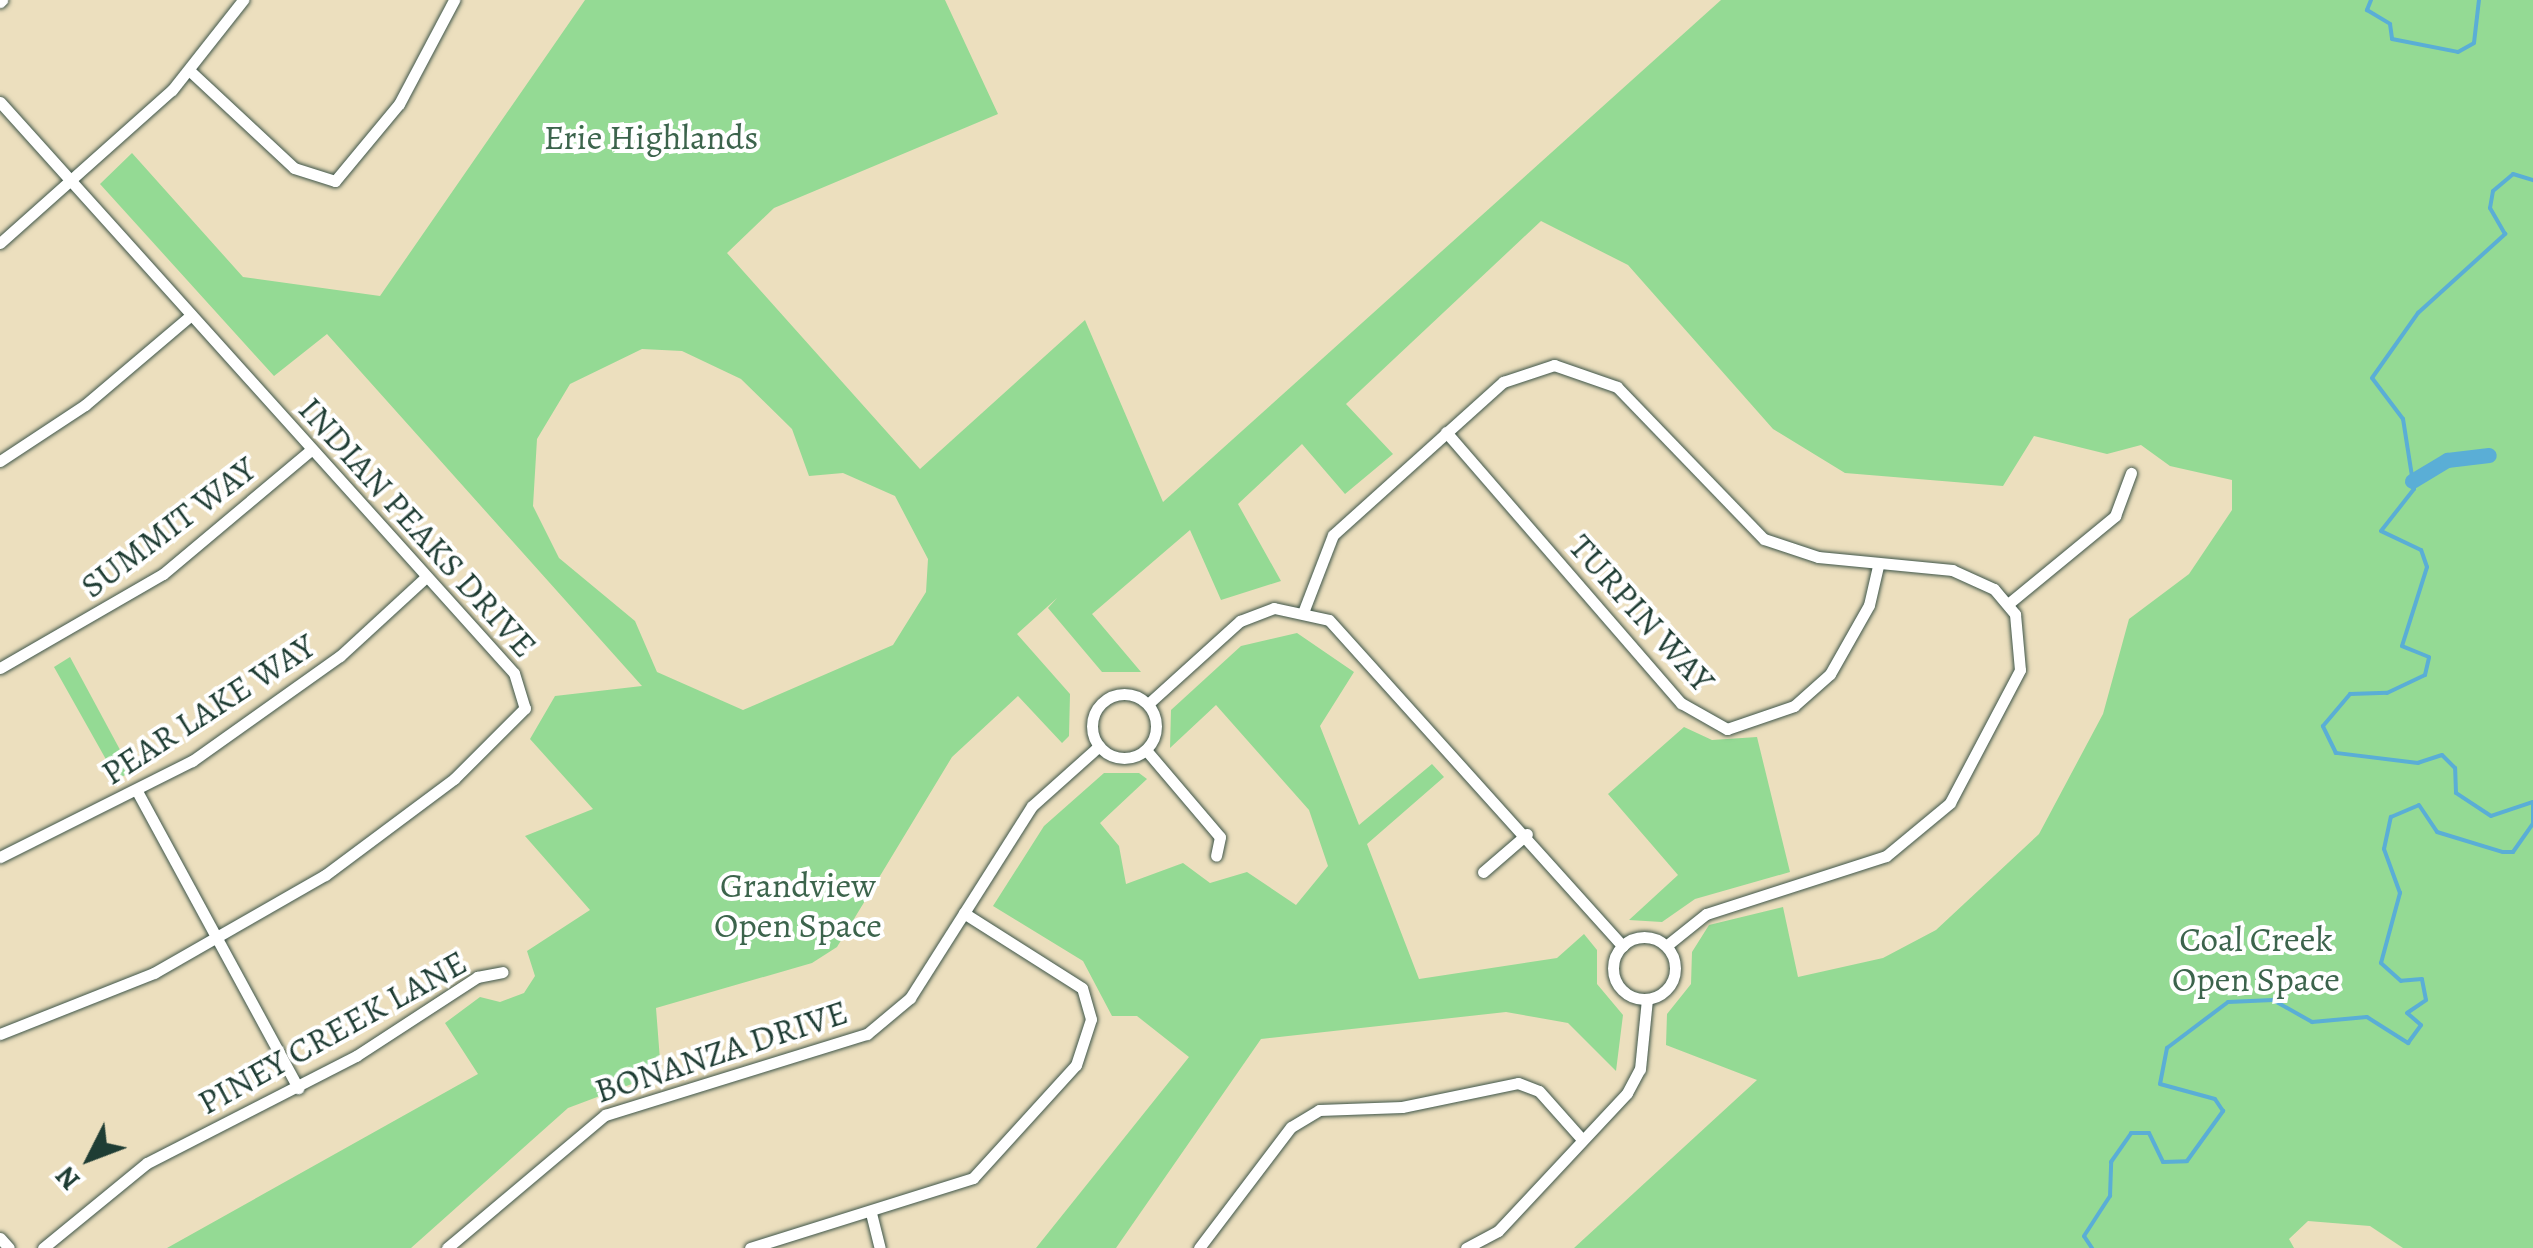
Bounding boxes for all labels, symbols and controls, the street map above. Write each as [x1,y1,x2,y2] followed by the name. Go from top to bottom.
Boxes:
[544,116,758,158] park label: Erie Highlands
[290,388,546,666] street label: INDIAN PEAKS DRIVE
[72,447,264,607] street label: SUMMIT WAY
[1560,526,1724,700] street label: TURPIN WAY
[93,624,323,794] street label: PEAR LAKE WAY
[714,864,882,946] park label: Grandview Open Space
[2172,918,2340,1000] park label: Coal Creek Open Space
[190,941,474,1123] street label: PINEY CREEK LANE
[589,990,853,1112] street label: BONANZA DRIVE
[40,1108,140,1208] north arrow
[47,1158,89,1198] text: N

